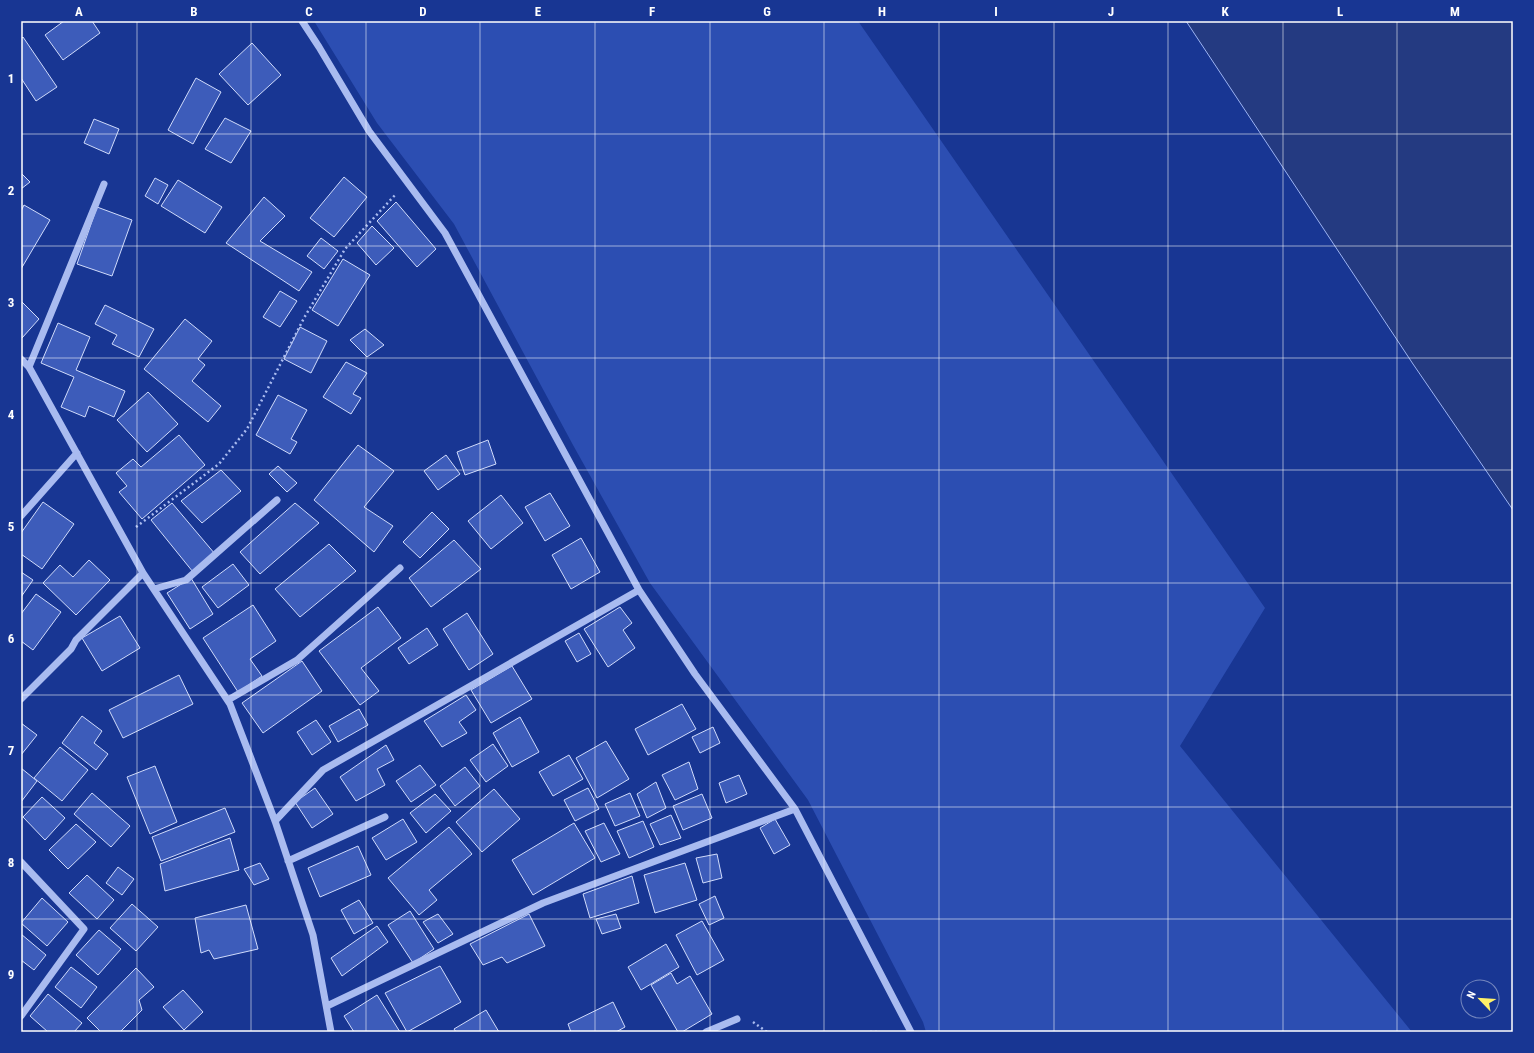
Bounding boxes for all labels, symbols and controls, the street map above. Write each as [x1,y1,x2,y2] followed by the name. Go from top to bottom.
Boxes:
[75,4,83,19] text: A
[190,4,198,19] text: B
[305,4,313,19] text: C
[419,4,427,19] text: D
[535,4,542,19] text: E
[649,4,655,19] text: F
[763,4,771,19] text: G
[878,4,886,19] text: H
[994,4,998,19] text: I
[1108,4,1114,19] text: J
[1221,4,1229,19] text: K
[1337,4,1343,19] text: L
[1450,4,1460,19] text: M
[8,71,14,86] text: 1
[8,183,15,198] text: 2
[8,295,14,310] text: 3
[8,407,15,422] text: 4
[8,519,15,534] text: 5
[8,631,15,646] text: 6
[8,743,15,758] text: 7
[8,855,14,870] text: 8
[8,967,14,982] text: 9
[1460,979,1500,1019] north arrow
[1464,989,1479,1001] text: N

